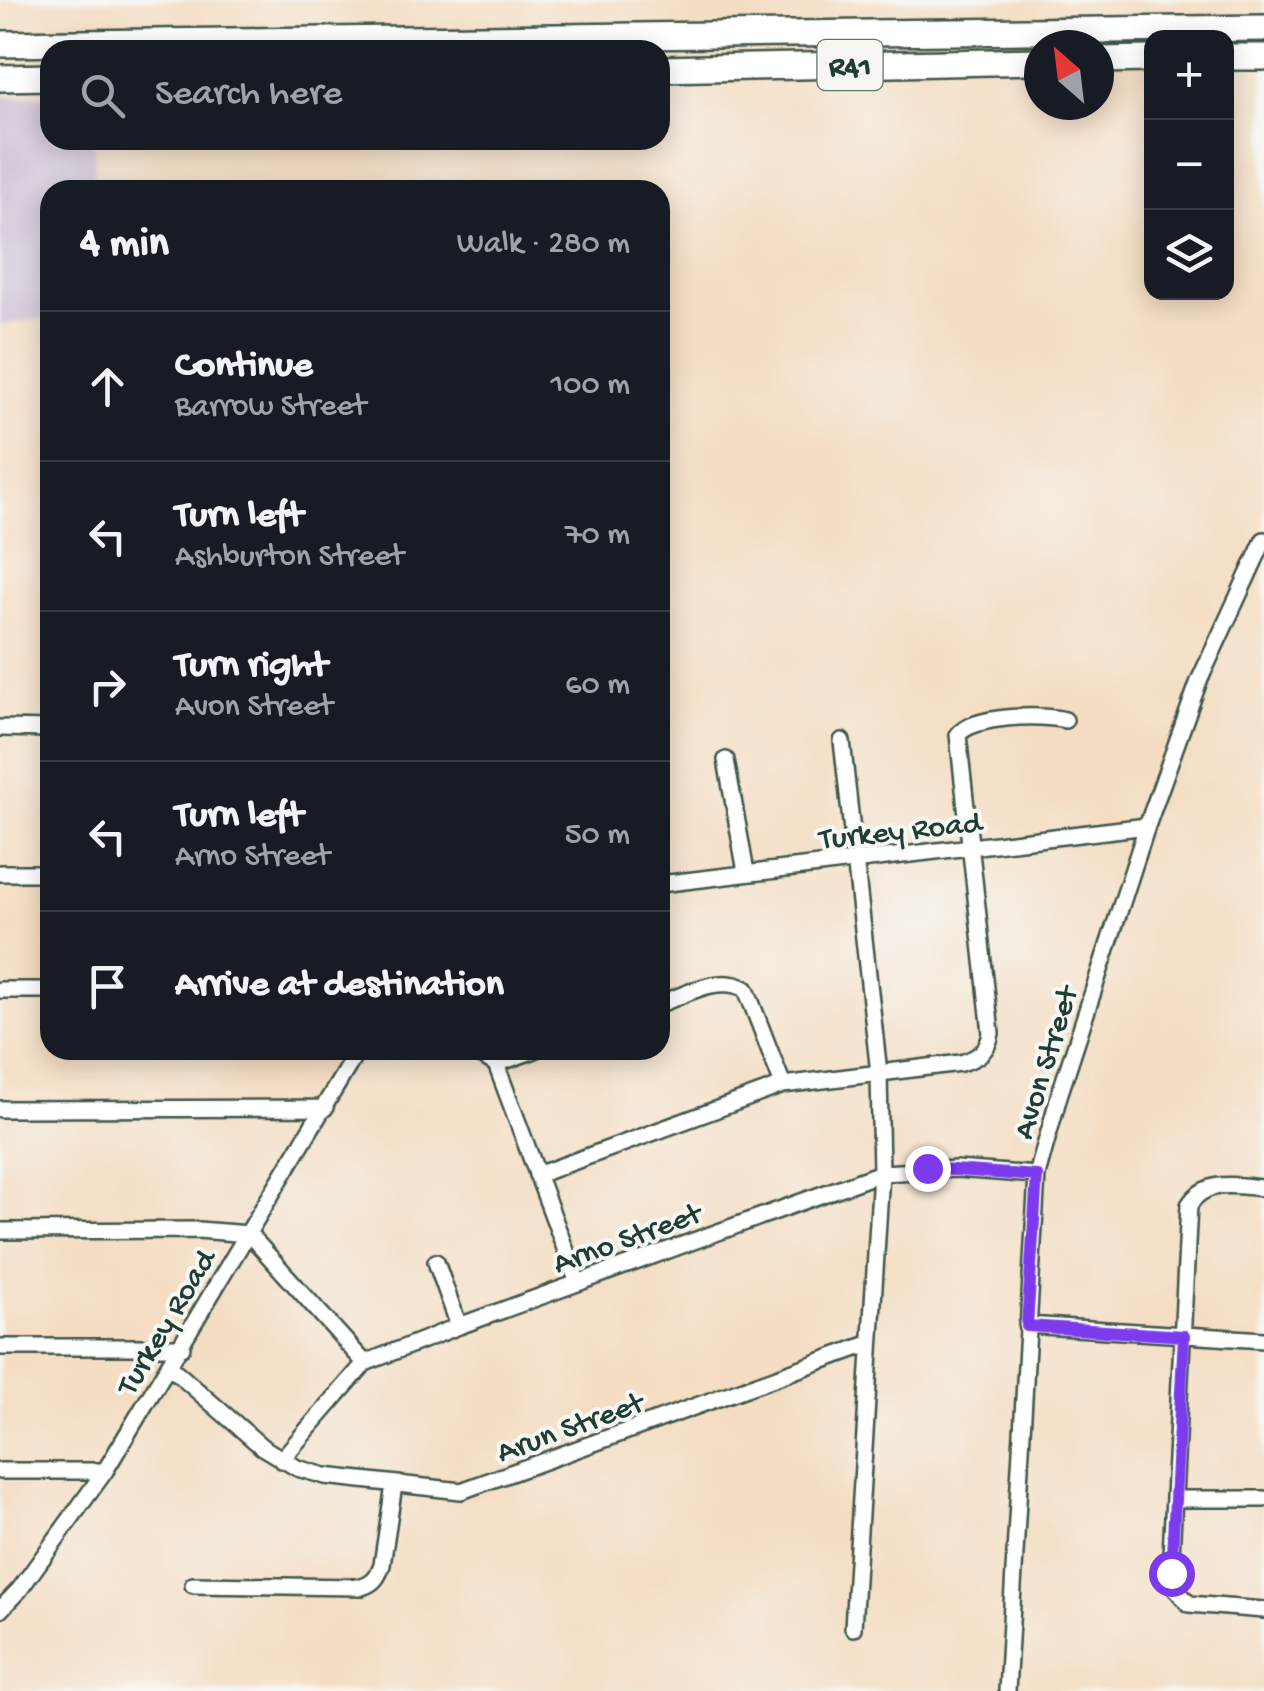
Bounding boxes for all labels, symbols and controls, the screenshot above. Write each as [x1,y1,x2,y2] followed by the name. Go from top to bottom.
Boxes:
[1024,30,1114,120] north arrow
[1144,30,1234,300] map controls
[1144,30,1234,120] button: +
[40,40,670,150] search box
[818,40,882,90] road number: R41
[75,68,130,123] icon: search
[155,73,342,117] text: Search here
[1144,120,1234,210] button: −
[1144,210,1234,300] button: layers
[80,221,169,270] text: 4 min
[457,226,630,264] text: Walk · 280 m
[175,345,313,389] text: Continue
[80,359,135,414] icon: ahead
[550,367,630,405] text: 100 m
[175,389,366,427] text: Barrow Street
[175,495,303,539] text: Turn left
[80,509,135,564] icon: left
[565,517,630,555] text: 70 m
[175,539,404,577] text: Ashburton Street
[175,645,327,689] text: Turn right
[80,659,135,714] icon: right
[565,667,630,705] text: 60 m
[175,689,333,727] text: Avon Street
[175,795,303,839] text: Turn left
[816,805,986,861] street label: Turkey Road
[80,809,135,864] icon: left
[565,817,630,855] text: 50 m
[175,839,330,877] text: Arno Street
[80,959,135,1014] icon: arrive
[175,964,504,1008] text: Arrive at destination
[1007,980,1090,1144] street label: Avon Street
[905,1146,951,1192] route end
[548,1195,710,1285] street label: Arno Street
[109,1242,228,1405] street label: Turkey Road
[492,1385,652,1474] street label: Arun Street
[1149,1551,1195,1597] route start

